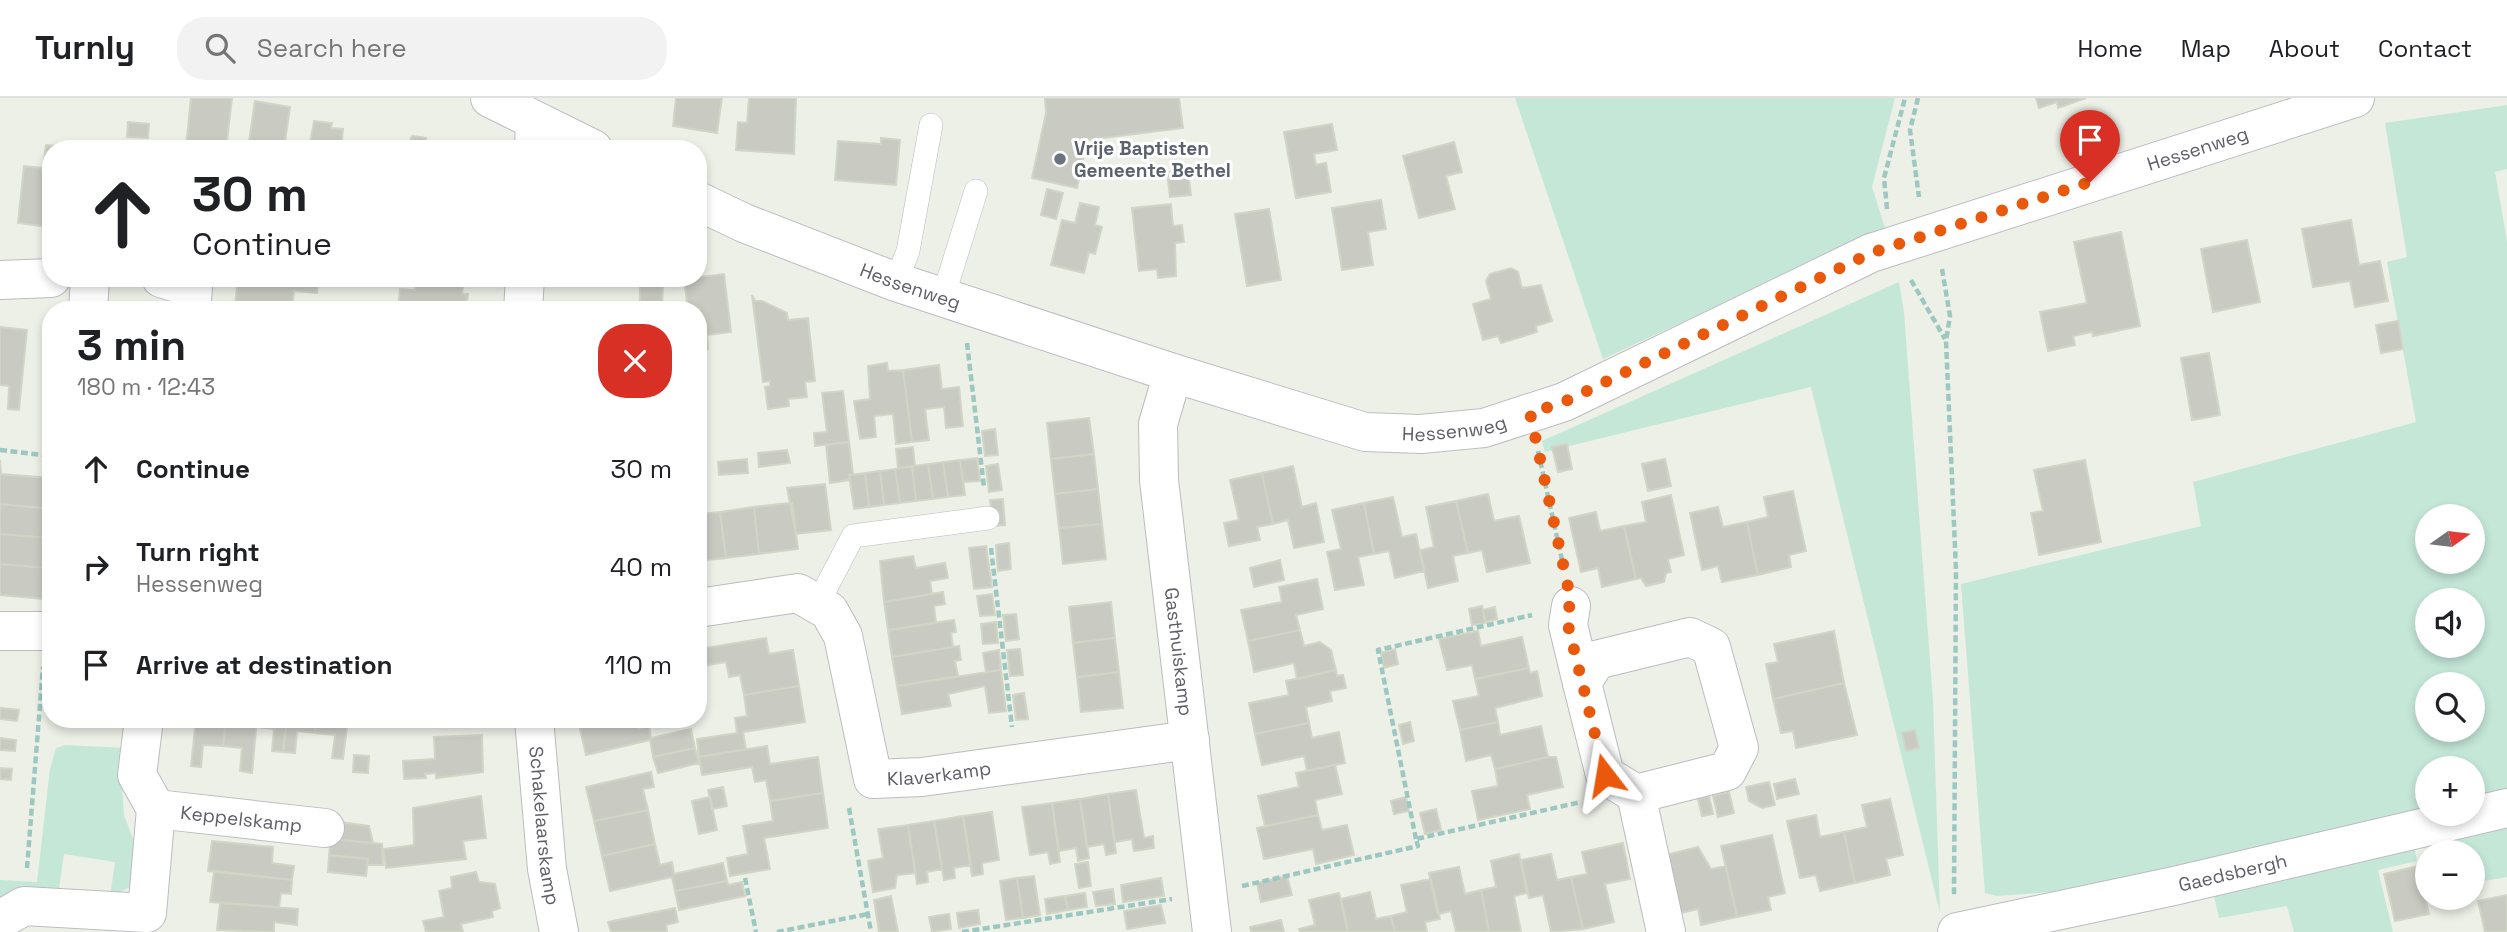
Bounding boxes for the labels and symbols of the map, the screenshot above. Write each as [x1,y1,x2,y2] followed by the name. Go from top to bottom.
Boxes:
[2060,110,2120,182] pin
[2144,121,2252,177] street label: Hessenweg
[1074,136,1231,183] place label: Vrije Baptisten Gemeente Bethel
[1052,151,1068,167] marker: Vrije Baptisten Gemeente Bethel
[856,257,964,315] street label: Hessenweg
[1402,410,1510,447] street label: Hessenweg
[2415,504,2485,574] north arrow
[1159,586,1199,717] street label: Gasthuiskamp
[1568,738,1642,812] position arrow
[523,745,566,907] street label: Schakelaarskamp
[887,756,993,791] street label: Klaverkamp
[179,800,304,838] street label: Keppelskamp
[2176,848,2290,898] street label: Gaedsbergh

